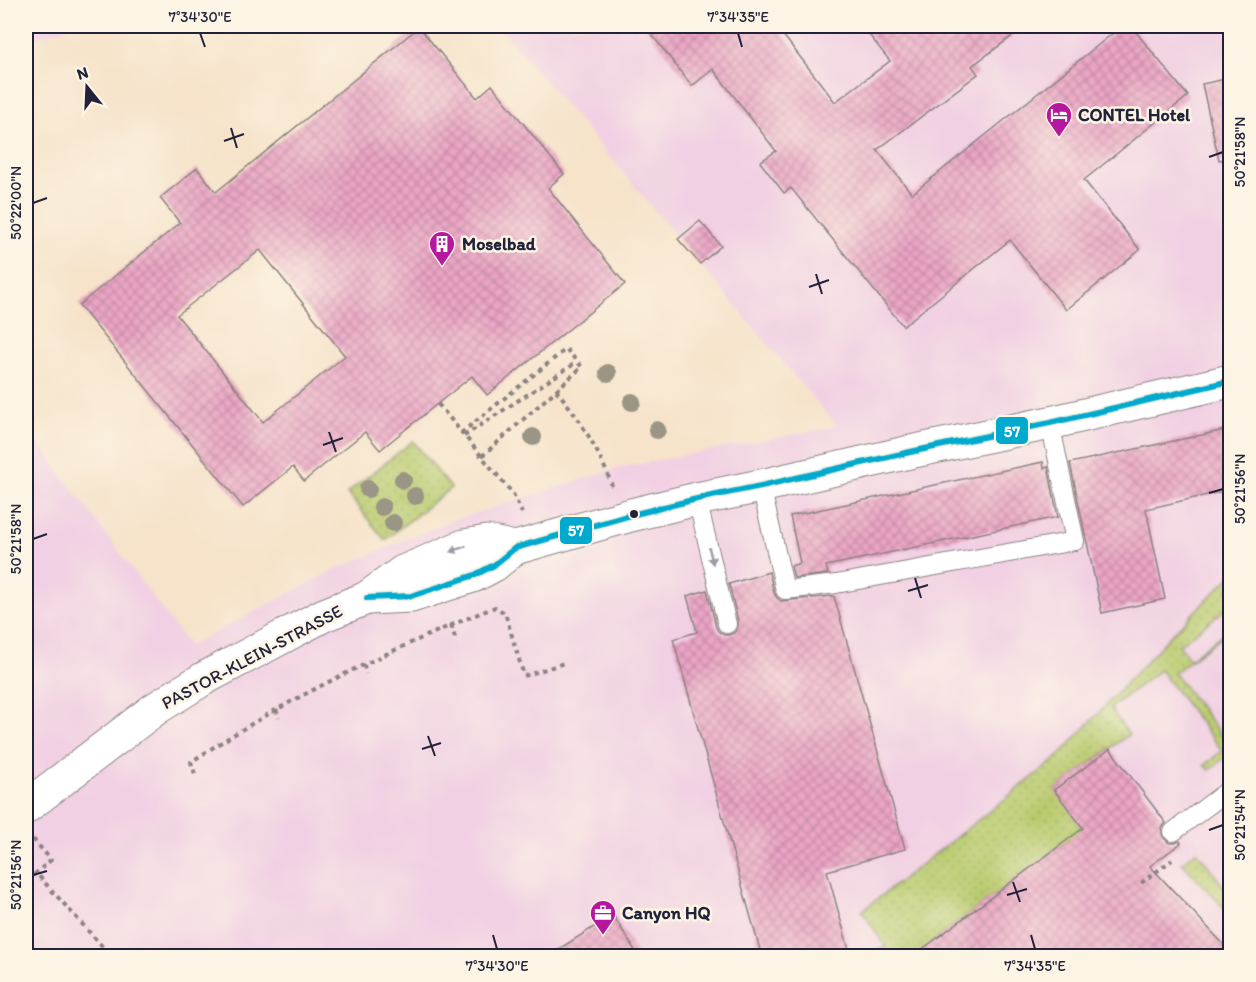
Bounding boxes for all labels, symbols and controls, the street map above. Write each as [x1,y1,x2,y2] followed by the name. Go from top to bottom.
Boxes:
[168,8,232,26] text: 7°34'30"E
[707,8,769,26] text: 7°34'35"E
[57,57,117,117] north arrow
[74,63,91,84] text: N
[1044,100,1074,138] hotel icon: CONTEL Hotel
[1078,104,1191,126] place label: CONTEL Hotel
[1231,117,1249,187] text: 50°21'58"N
[7,166,25,240] text: 50°22'00"N
[427,229,457,267] building icon: Moselbad
[462,233,537,255] place label: Moselbad
[995,416,1029,445] line badge: 57
[1004,422,1020,441] text: 57
[1231,454,1249,524] text: 50°21'56"N
[7,504,25,574] text: 50°21'58"N
[628,508,640,520] unlabelled marker
[559,516,593,545] line badge: 57
[568,521,584,540] text: 57
[449,544,467,554] one-way arrow
[706,547,716,565] one-way arrow
[158,600,346,714] street label: PASTOR-KLEIN-STRASSE
[1231,789,1249,861] text: 50°21'54"N
[7,840,25,910] text: 50°21'56"N
[588,898,618,936] office icon: Canyon HQ
[622,902,710,924] place label: Canyon HQ
[465,957,529,975] text: 7°34'30"E
[1004,957,1066,975] text: 7°34'35"E

